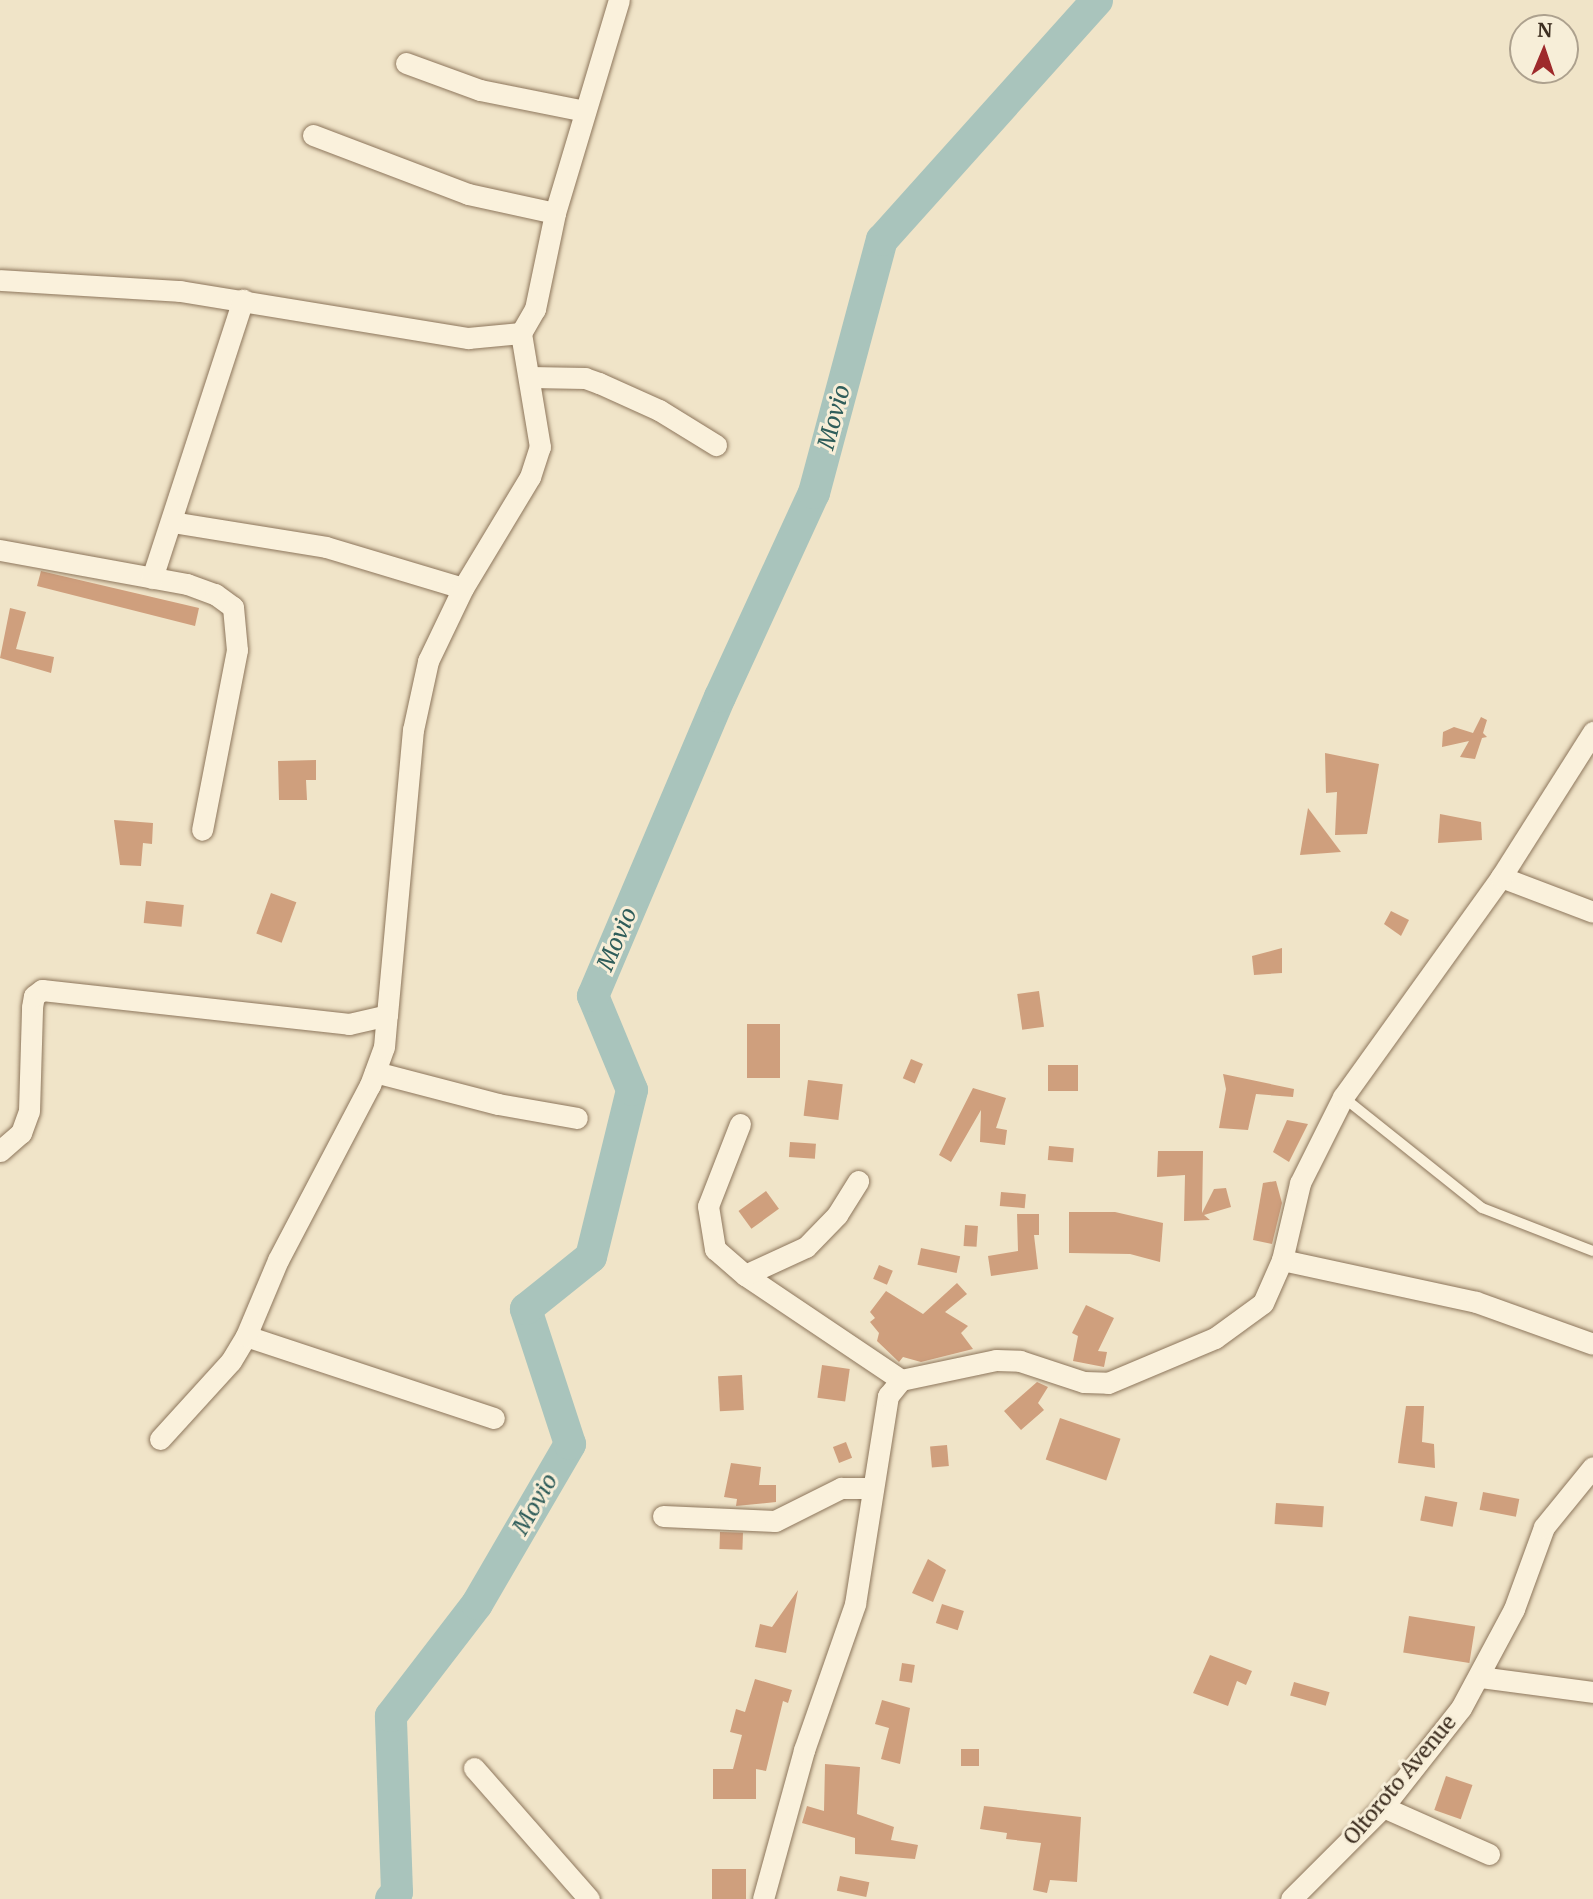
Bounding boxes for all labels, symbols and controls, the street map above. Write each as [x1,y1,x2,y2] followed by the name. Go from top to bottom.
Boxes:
[1509,14,1579,84] north arrow
[1537,18,1553,42] text: N
[812,382,856,452] water label: Movio
[591,903,643,975] water label: Movio
[507,1469,563,1539] water label: Movio
[1339,1710,1461,1850] street label: Oltoroto Avenue

